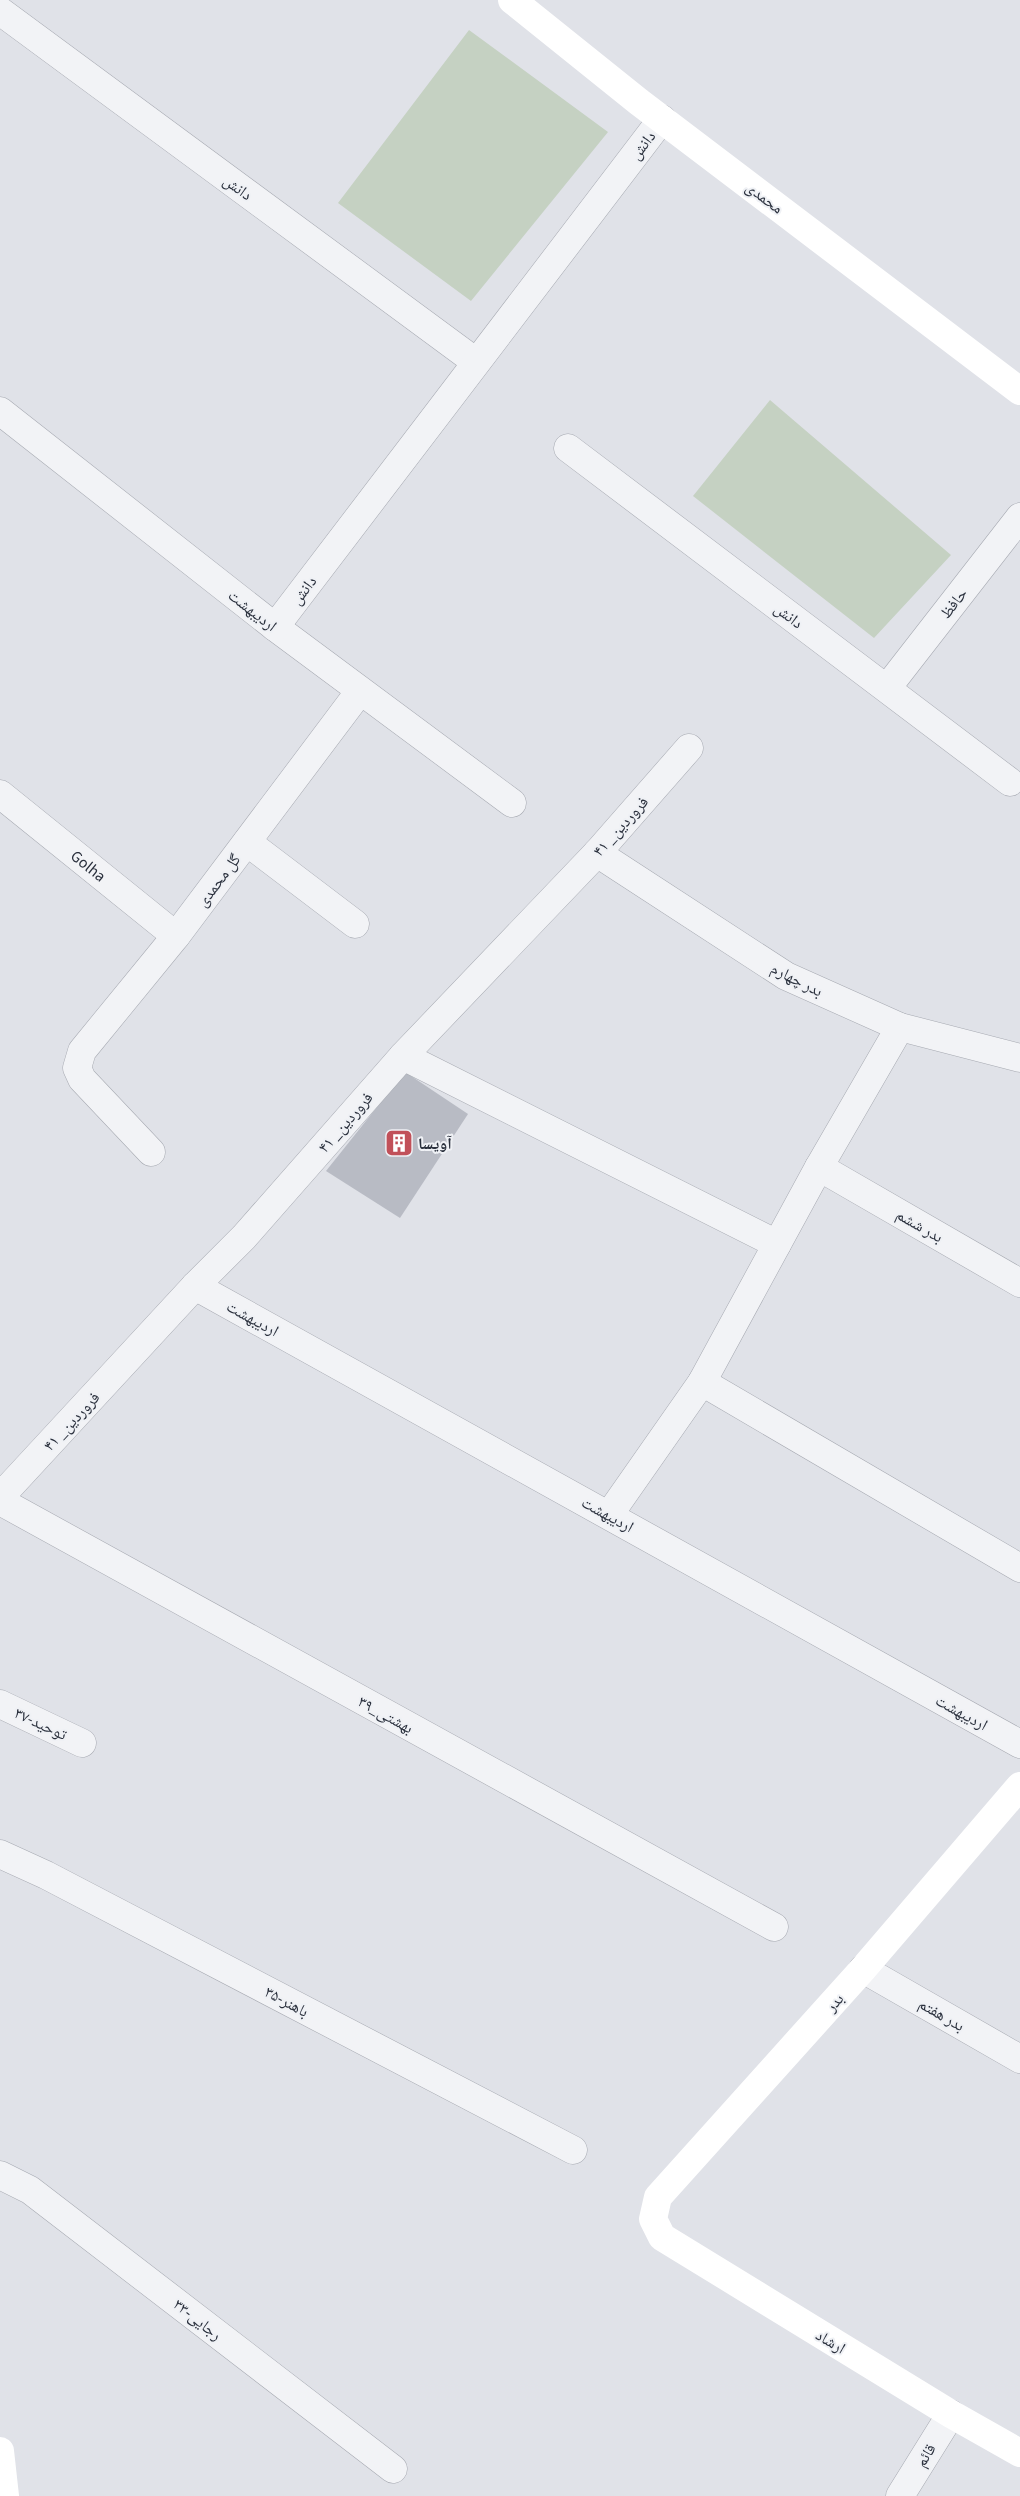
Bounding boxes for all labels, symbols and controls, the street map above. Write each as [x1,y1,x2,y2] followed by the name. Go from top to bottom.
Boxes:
[625,127,661,165] street label: دانش
[218,170,256,206] street label: دانش
[741,176,788,219] street label: محمدی
[286,572,322,610] street label: دانش
[935,584,973,624] street label: حافظ
[223,585,281,637] street label: اردیبهشت
[769,598,807,634] street label: دانش
[588,792,654,861] street label: ۴۱ _فروردین
[66,845,110,887] street label: Golha
[192,849,246,912] street label: گل محمدی
[767,957,826,1002] street label: بدر چهارم
[313,1088,378,1158] street label: ۴۱ _فروردین
[384,1128,414,1158] building icon: آویسا
[418,1133,452,1155] place label: آویسا
[892,1204,947,1248] street label: بدر ششم
[222,1296,283,1342] street label: اردیبهشت
[38,1387,105,1456] street label: ۴۱ _فروردین
[577,1492,638,1538] street label: اردیبهشت
[931,1690,992,1736] street label: اردیبهشت
[354,1691,417,1739] street label: ۳۹_بهشتی
[11,1702,71,1746] street label: ۳۷-توحید
[261,1981,312,2023] street label: ۳۵-باهنر
[820,1989,849,2018] street label: بدر
[914,1993,969,2037] street label: بدر هفتم
[168,2294,226,2346] street label: ۳۳-رجایی
[811,2324,850,2359] street label: ارشاد
[910,2440,941,2471] street label: قائم

